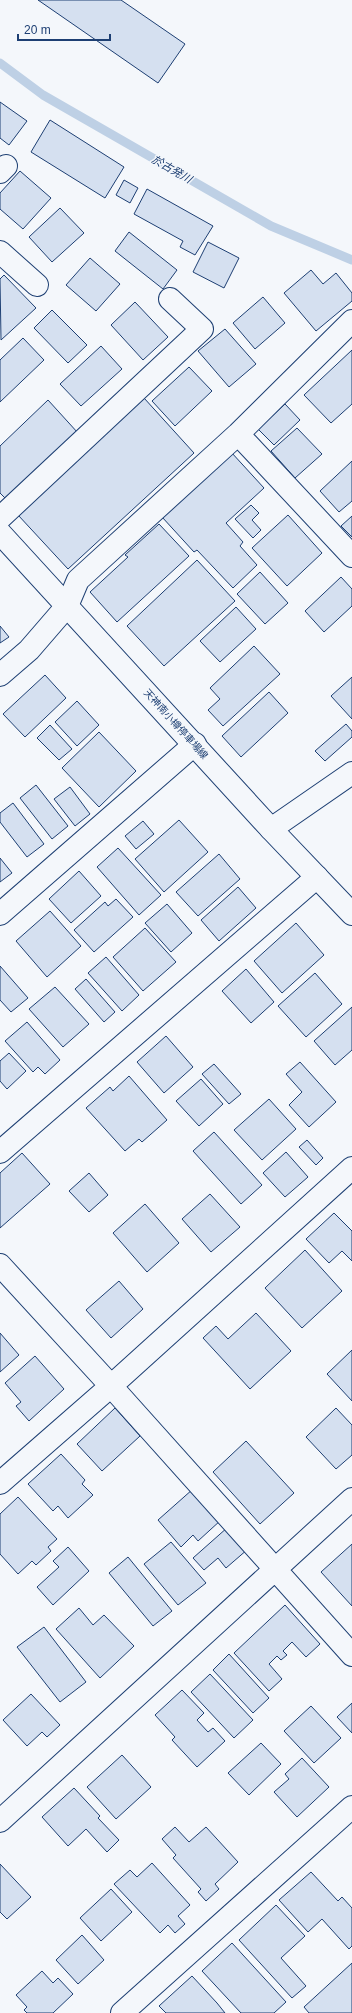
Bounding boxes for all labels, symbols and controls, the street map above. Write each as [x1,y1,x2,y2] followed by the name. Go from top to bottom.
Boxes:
[18,16,110,42] scale bar
[24,23,51,37] text: 20 m
[150,153,195,186] water label: 於古発川
[142,687,210,761] street label: 天神南小樽停車場線

